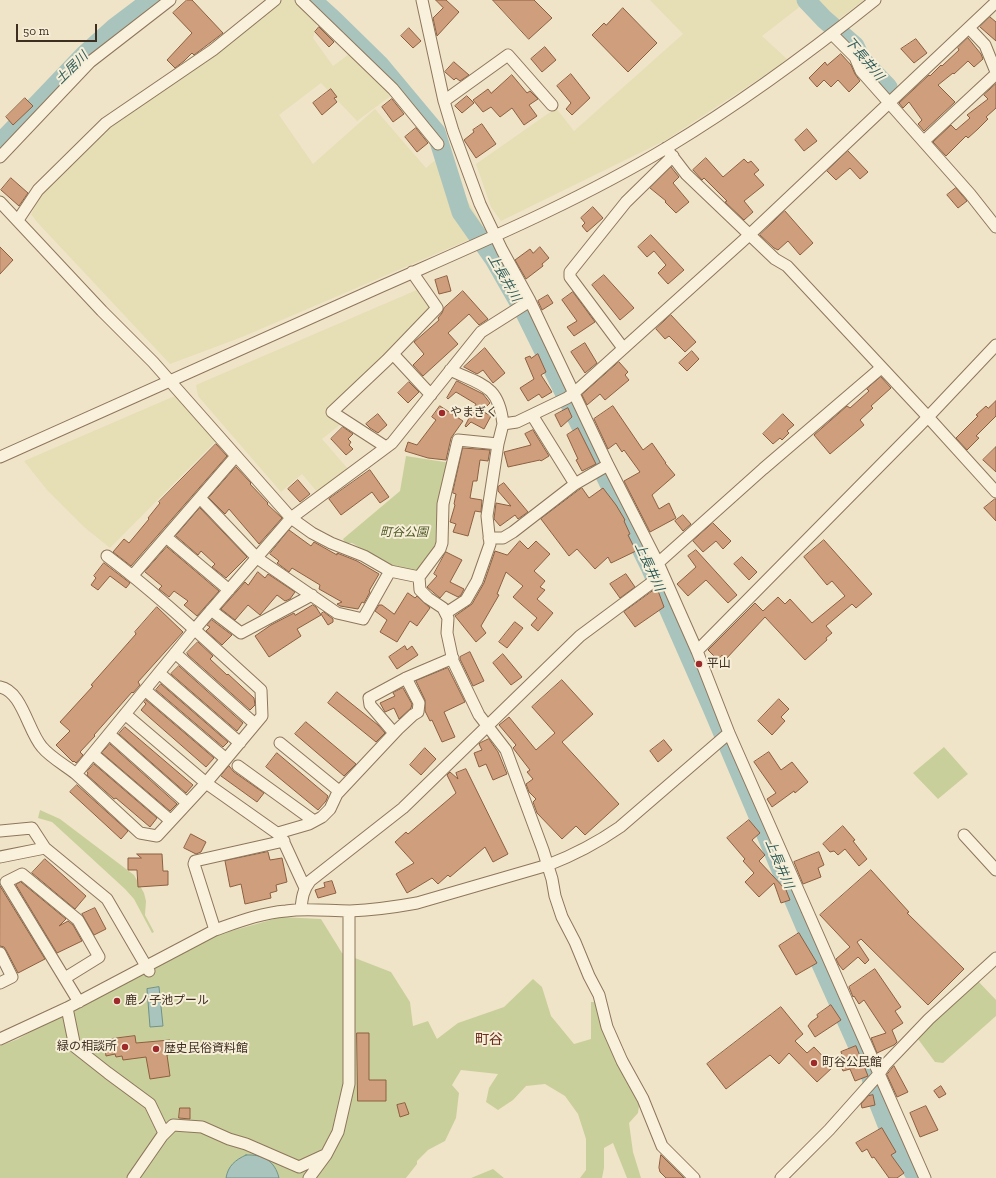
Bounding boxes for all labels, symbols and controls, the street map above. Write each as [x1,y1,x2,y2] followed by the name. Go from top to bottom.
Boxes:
[18,16,99,42] scale bar
[23,24,49,38] text: 50 m
[841,34,887,84] water label: 下長井川
[53,49,91,87] water label: 土居川
[484,252,524,304] water label: 上長井川
[450,406,498,420] place label: やまぎく
[437,408,447,418] marker: やまぎく
[380,526,428,540] park label: 町谷公園
[631,540,667,594] water label: 上長井川
[707,657,731,671] place label: 平山
[694,659,704,669] marker: 平山
[762,837,796,891] water label: 上長井川
[125,994,209,1008] place label: 鹿ノ子池プール
[112,996,122,1006] marker: 鹿ノ子池プール
[475,1032,503,1048] district label: 町谷
[57,1040,117,1054] place label: 緑の相談所
[120,1042,130,1052] marker: 緑の相談所
[164,1042,248,1056] place label: 歴史民俗資料館
[151,1044,161,1054] marker: 歴史民俗資料館
[822,1056,882,1070] place label: 町谷公民館
[809,1058,819,1068] marker: 町谷公民館

